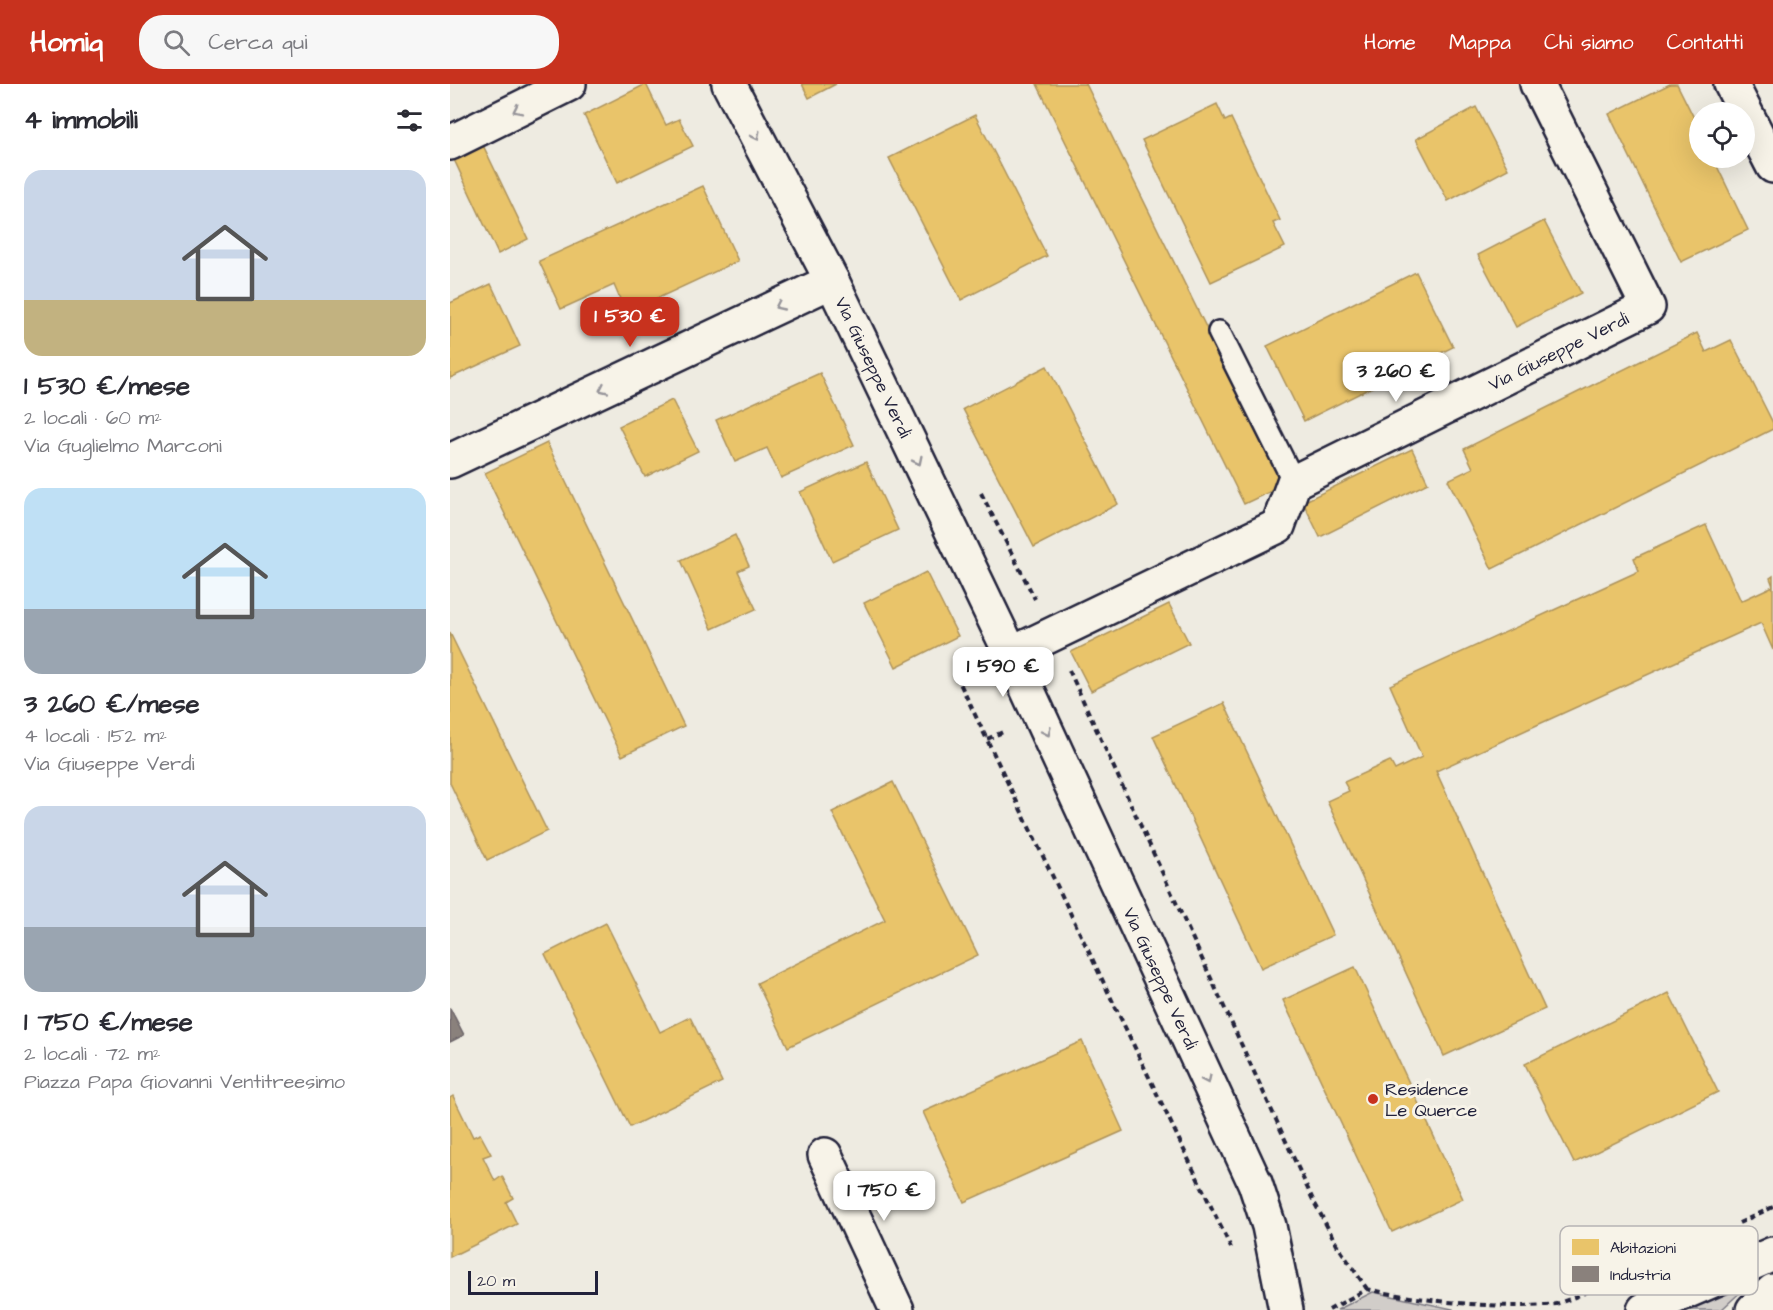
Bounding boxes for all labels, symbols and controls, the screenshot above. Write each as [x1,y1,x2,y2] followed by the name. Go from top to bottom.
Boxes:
[139,15,559,69] search box
[30,23,103,62] text: Homiq
[160,26,193,59] icon: search
[208,27,307,58] text: Cerca qui
[1364,28,1416,57] text: Home
[1449,28,1511,57] text: Mappa
[1544,28,1633,57] text: Chi siamo
[1666,28,1743,57] text: Contatti
[24,102,138,138] text: 4 immobili
[1689,102,1755,168] map controls
[1689,102,1755,168] button: locate
[512,103,523,114] one-way arrow
[393,104,426,137] icon: filters
[749,130,760,140] one-way arrow
[171,209,279,317] icon: home
[829,293,918,442] street label: Via Giuseppe Verdi
[575,297,685,348] pin: 1 530 €
[775,299,786,311] one-way arrow
[594,302,666,330] text: 1 530 €
[1484,306,1633,396] street label: Via Giuseppe Verdi
[1341,352,1451,403] pin: 3 260 €
[1357,357,1435,385] text: 3 260 €
[24,368,190,404] text: 1 530 €/mese
[598,382,609,394] one-way arrow
[24,404,162,432] text: 2 locali · 60 m²
[24,432,222,460] text: Via Guglielmo Marconi
[911,454,923,465] one-way arrow
[171,527,279,635] icon: home
[948,647,1058,698] pin: 1 590 €
[967,652,1039,680] text: 1 590 €
[24,686,200,722] text: 3 260 €/mese
[24,722,167,750] text: 4 locali · 152 m²
[1039,725,1051,736] one-way arrow
[24,750,194,778] text: Via Giuseppe Verdi
[171,845,279,953] icon: home
[1117,903,1204,1053] street label: Via Giuseppe Verdi
[24,1004,193,1040] text: 1 750 €/mese
[24,1040,161,1068] text: 2 locali · 72 m²
[24,1068,345,1096] text: Piazza Papa Giovanni Ventitreesimo
[1200,1074,1212,1085] one-way arrow
[1385,1077,1477,1123] place label: Residence Le Querce
[1366,1092,1380,1106] marker: Residence Le Querce
[829,1171,939,1222] pin: 1 750 €
[847,1176,921,1204] text: 1 750 €
[1560,1226,1758,1295] legend
[1610,1237,1677,1259] text: Abitazioni
[1610,1264,1671,1286] text: Industria
[468,1268,598,1296] scale bar
[477,1270,515,1292] text: 20 m

